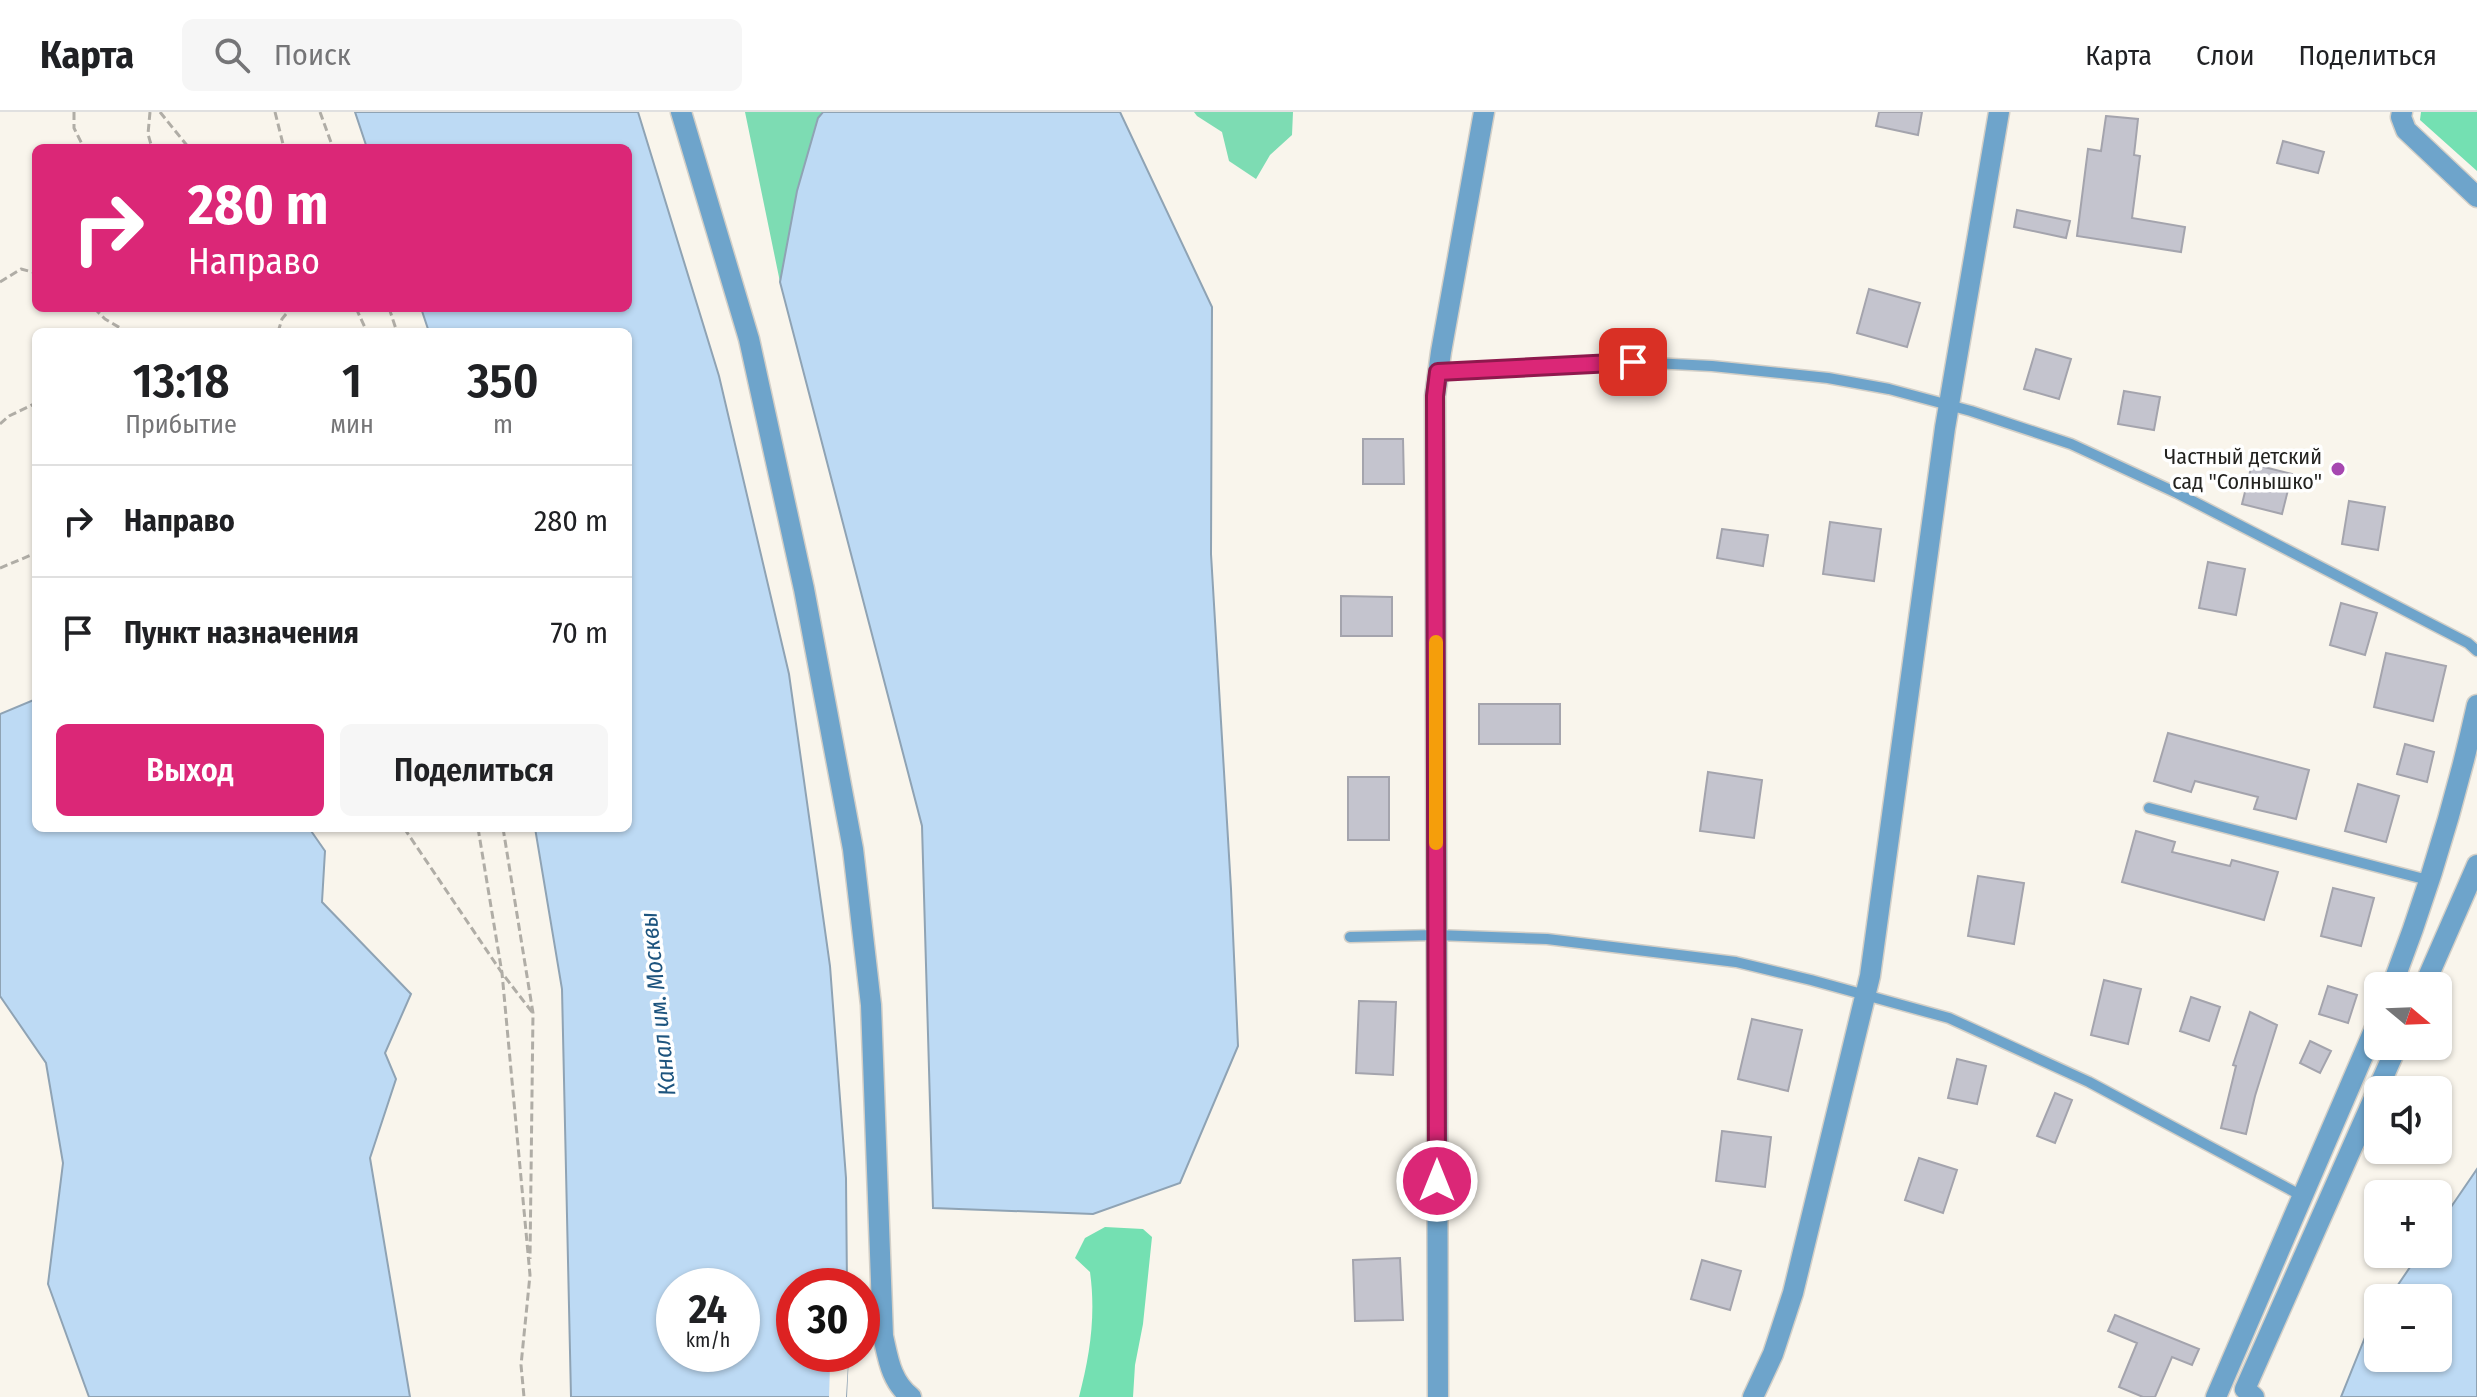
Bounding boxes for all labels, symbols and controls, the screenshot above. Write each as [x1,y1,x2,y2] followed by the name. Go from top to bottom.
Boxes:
[182,19,742,91] search box
[40,32,134,78] text: Карта
[210,33,254,77] icon: search
[274,37,351,73] text: Поиск
[2085,39,2152,72] text: Карта
[2196,39,2254,72] text: Слои
[2298,39,2437,72] text: Поделиться
[188,172,328,239] text: 280 m
[56,176,160,280] icon: right
[188,240,320,284] text: Направо
[1599,328,1667,396] pin
[1611,340,1655,384] icon: arrive
[133,352,229,410] text: 13:18
[342,352,362,410] text: 1
[467,352,539,410] text: 350
[125,409,237,440] text: Прибытие
[330,409,374,440] text: мин
[493,409,513,440] text: m
[2164,443,2322,495] place label: Частный детский сад "Солнышко"
[2329,460,2347,478] marker: Частный детский сад "Солнышко"
[56,499,100,543] icon: right
[124,503,235,539] text: Направо
[534,503,608,539] text: 280 m
[56,611,100,655] icon: arrive
[124,615,359,651] text: Пункт назначения
[550,615,608,651] text: 70 m
[56,724,324,816] button: Выход
[340,724,608,816] button: Поделиться
[634,911,682,1097] water label: Канал им. Москвы
[2364,972,2452,1060] north arrow
[2364,972,2452,1372] map controls
[2364,1076,2452,1164] button: sound
[1395,1139,1479,1223] position arrow
[2364,1180,2452,1268] button: +
[776,1268,880,1372] speed limit sign: 30
[2364,1284,2452,1372] button: −
[689,1286,727,1334] text: 24
[686,1328,730,1352] text: km/h

